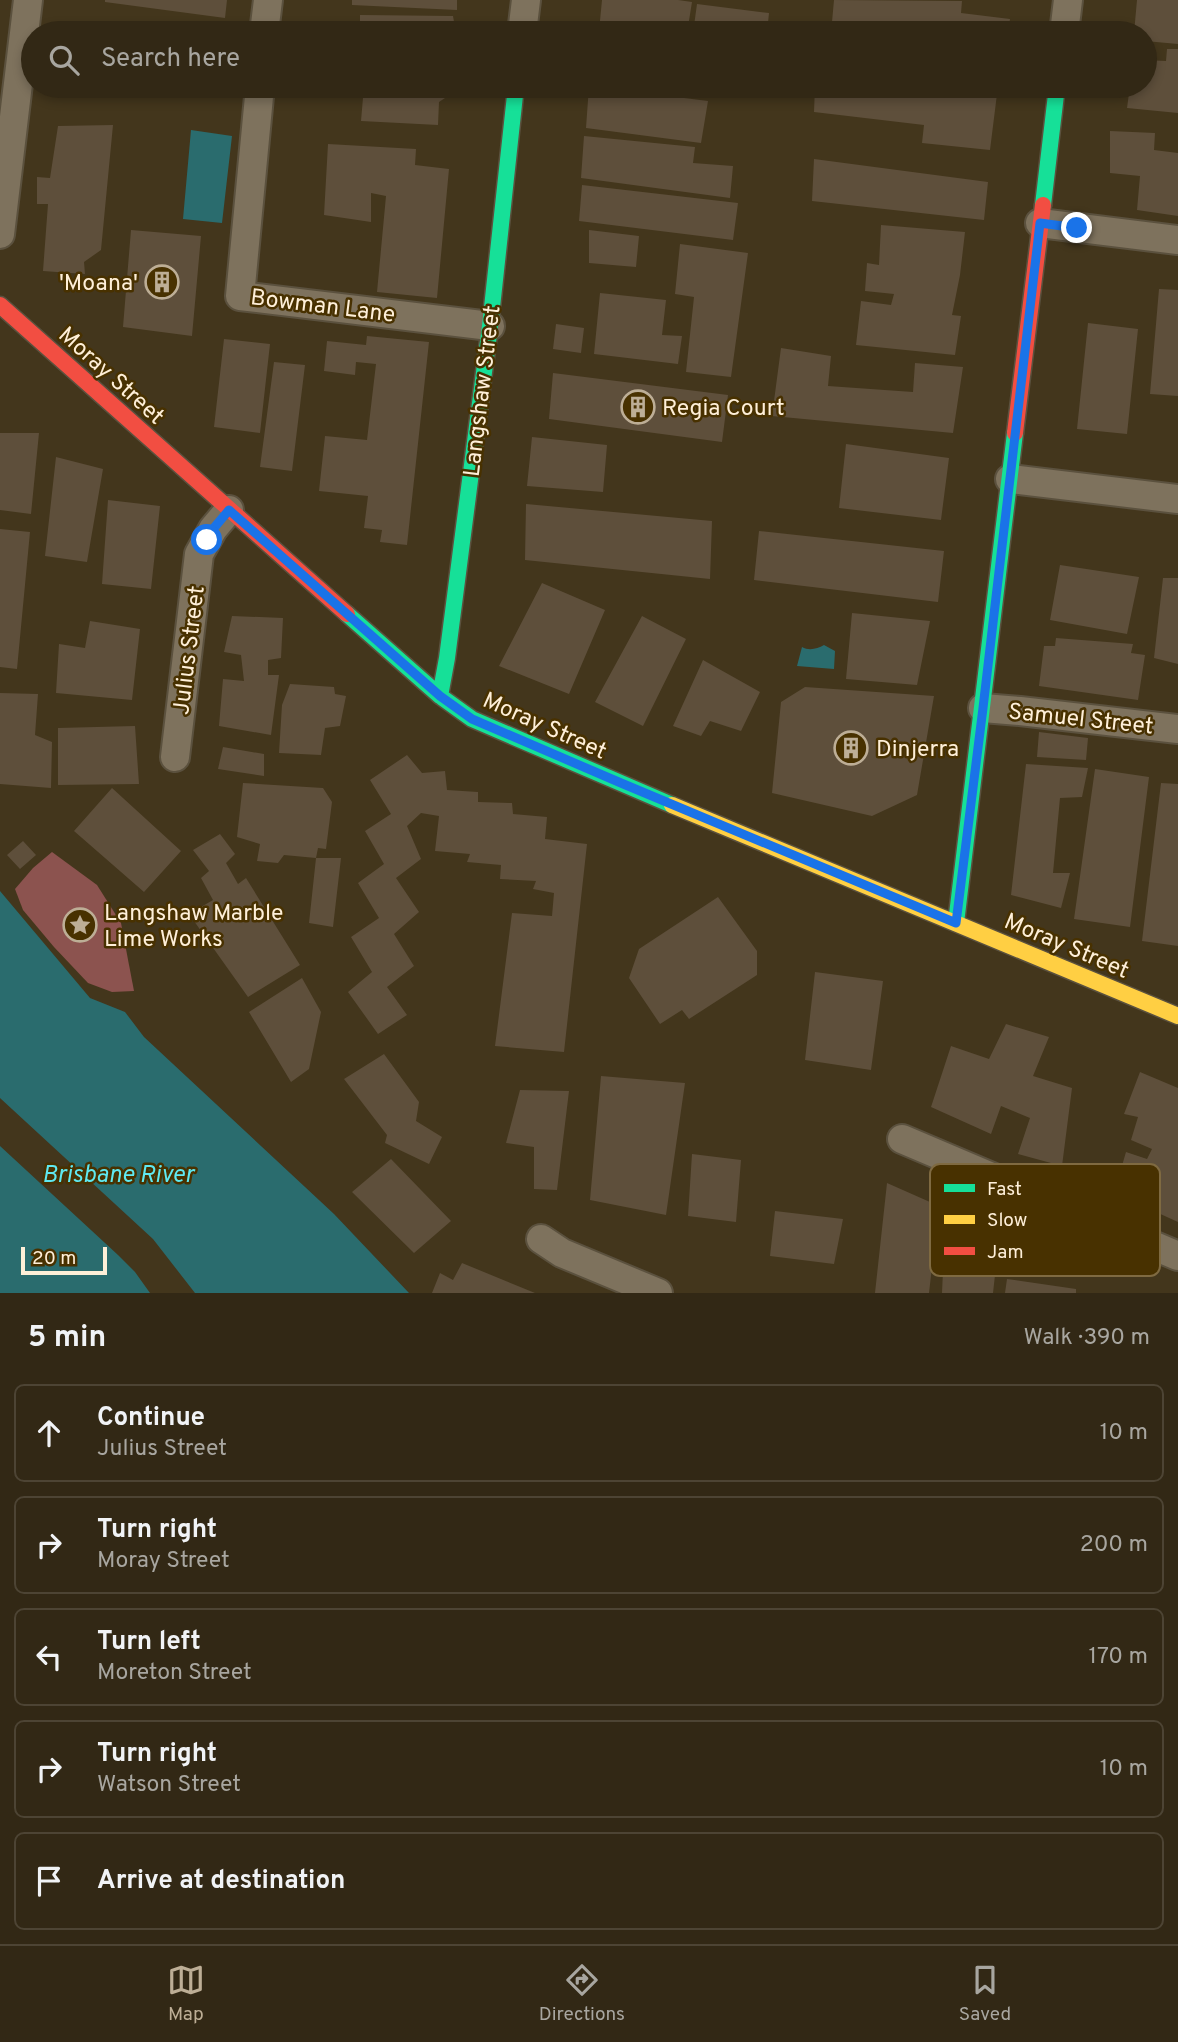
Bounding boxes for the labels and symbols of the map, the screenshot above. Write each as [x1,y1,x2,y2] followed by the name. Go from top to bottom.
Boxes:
[1061,212,1092,243] route end
[143,263,181,301] building icon: 'Moana'
[59,270,138,299] place label: 'Moana'
[249,284,397,331] street label: Bowman Lane
[459,304,508,479] street label: Langshaw Street
[51,322,169,432] street label: Moray Street
[619,388,657,426] building icon: Regia Court
[662,395,785,424] place label: Regia Court
[191,524,222,555] route start
[168,584,213,717] street label: Julius Street
[477,687,610,768] street label: Moray Street
[1007,698,1155,743] street label: Samuel Street
[832,729,870,767] building icon: Dinjerra
[876,736,959,765] place label: Dinjerra
[104,900,283,955] place label: Langshaw Marble Lime Works
[61,906,99,944] place icon: Langshaw Marble Lime Works
[999,908,1133,987] street label: Moray Street
[42,1161,196,1191] water label: Brisbane River
[930,1164,1160,1276] legend
[987,1178,1022,1202] text: Fast
[987,1209,1027,1233] text: Slow
[987,1241,1024,1265] text: Jam
[21,1244,107,1276] scale bar

